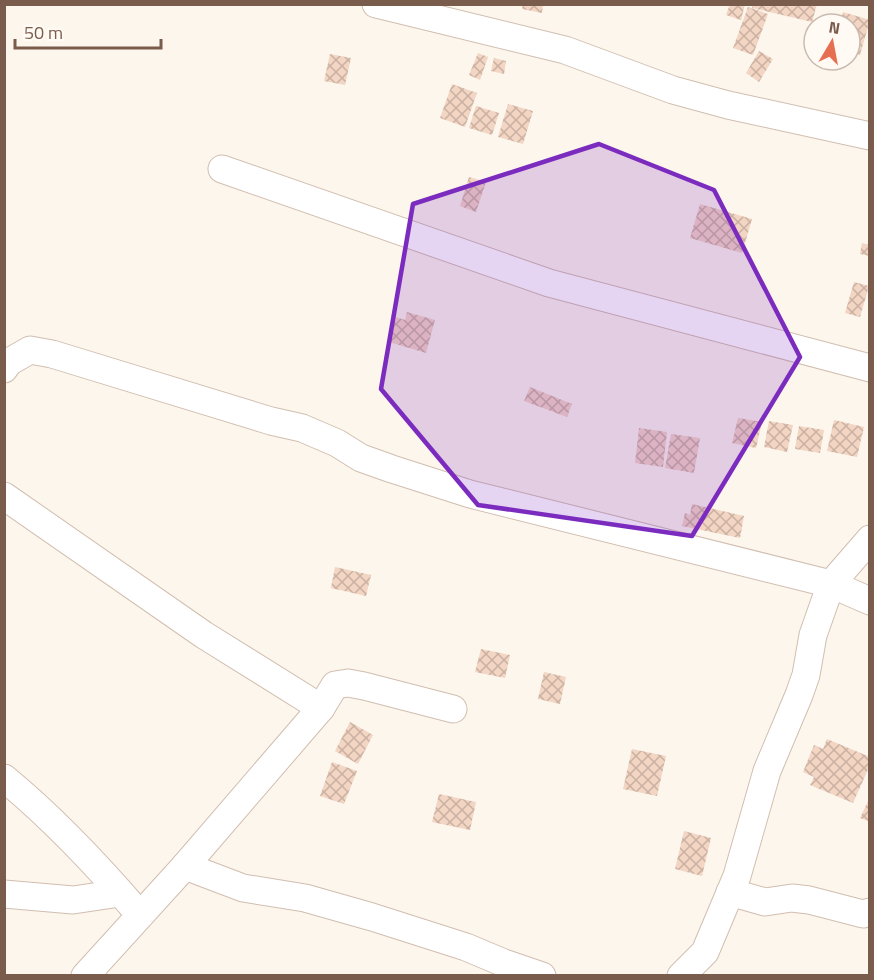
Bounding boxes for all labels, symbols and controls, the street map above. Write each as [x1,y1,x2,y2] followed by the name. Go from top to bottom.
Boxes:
[15,12,160,50] scale bar
[802,12,862,72] north arrow
[827,14,842,40] text: N
[24,19,63,46] text: 50 m

